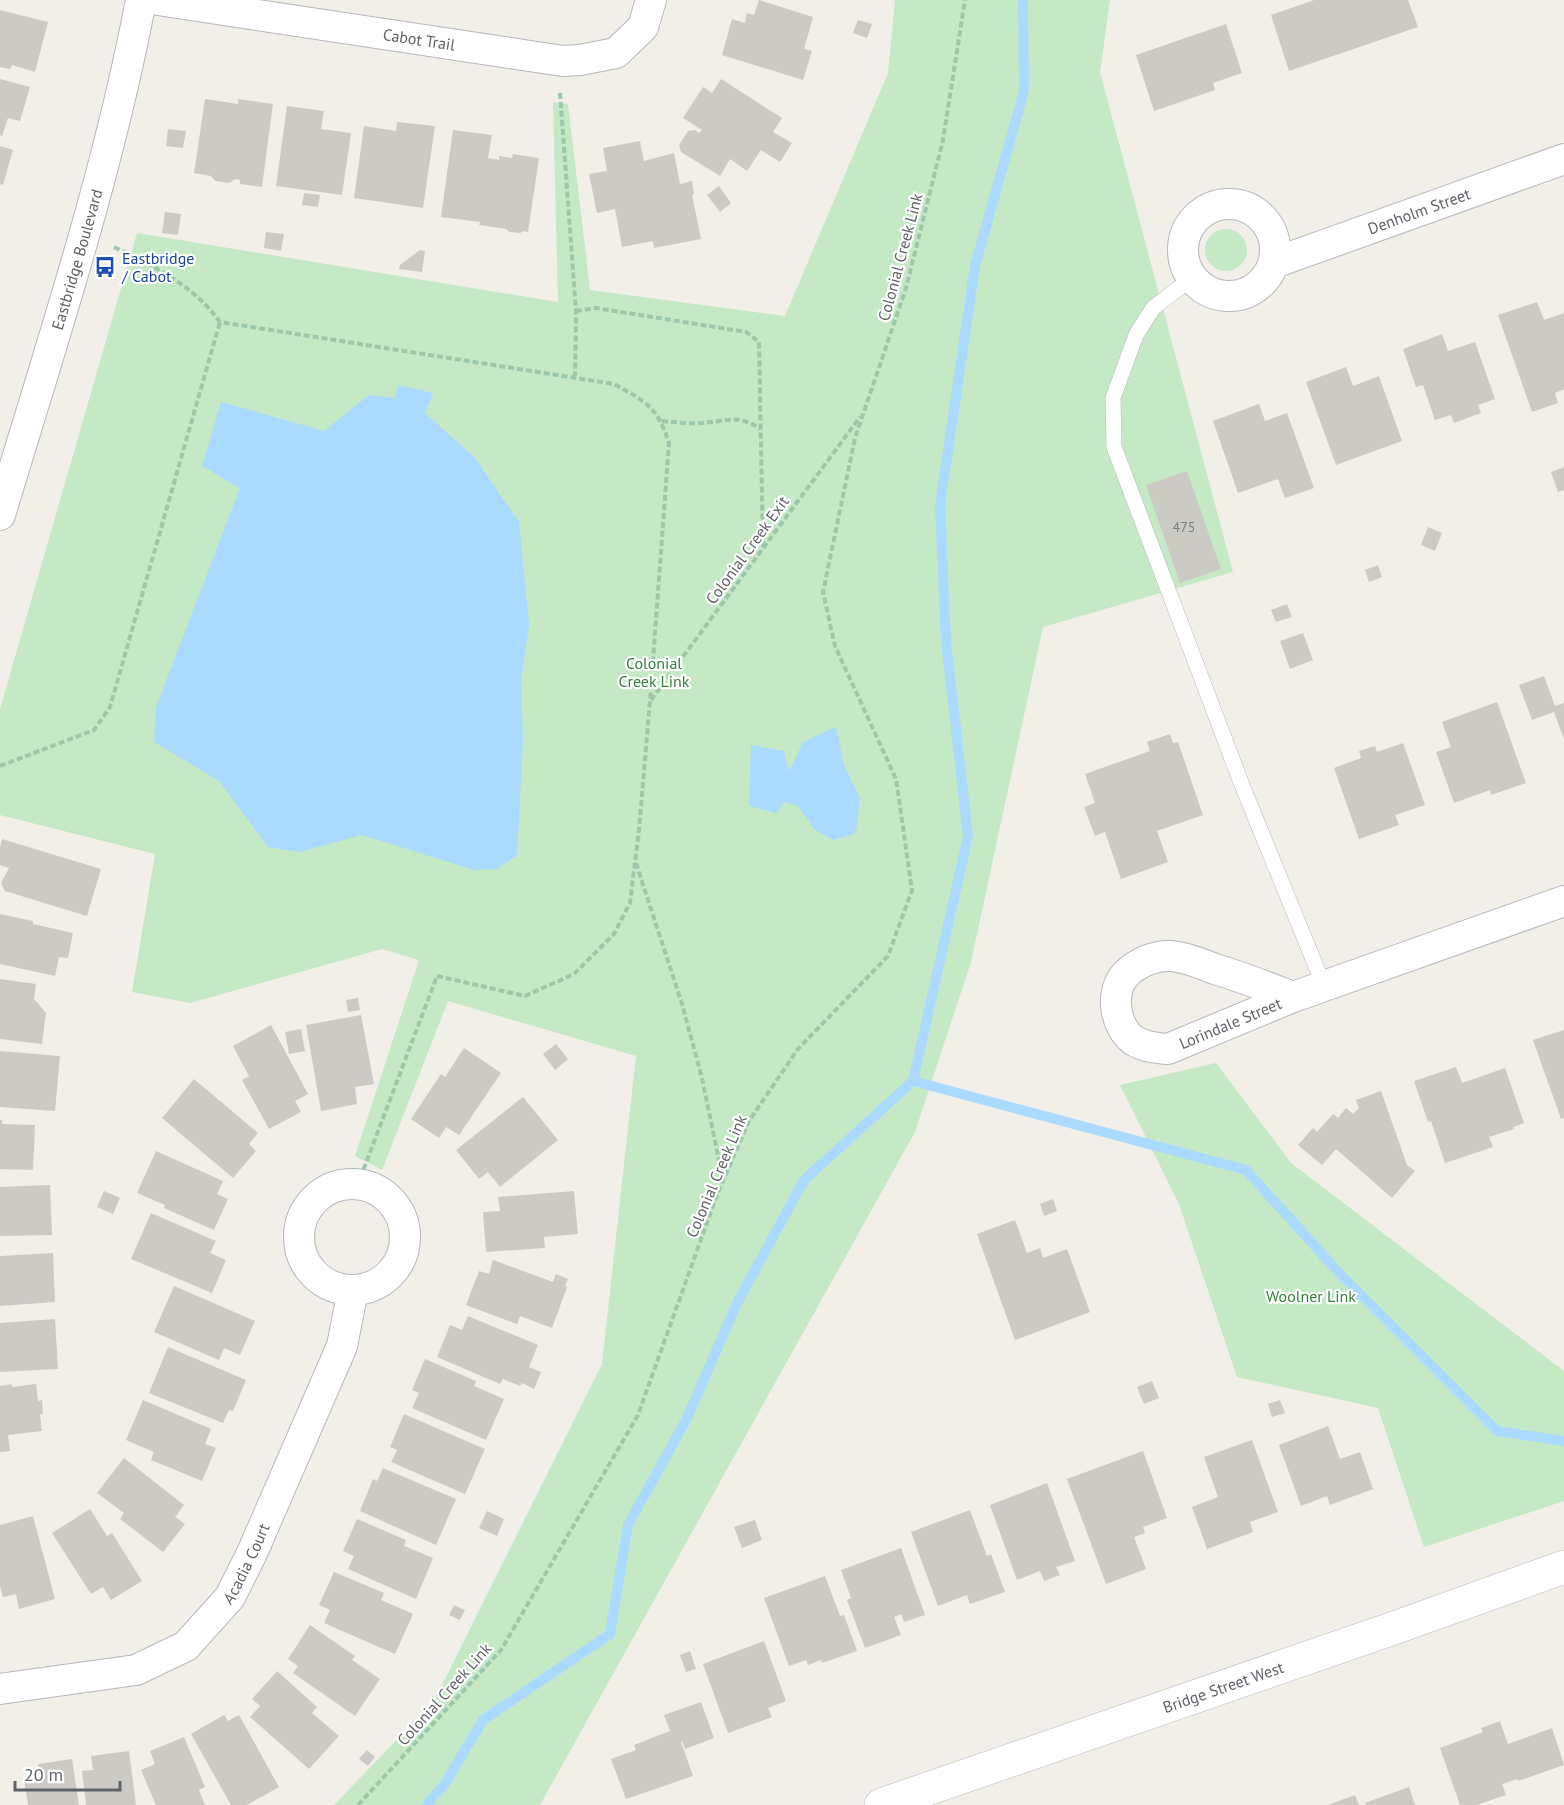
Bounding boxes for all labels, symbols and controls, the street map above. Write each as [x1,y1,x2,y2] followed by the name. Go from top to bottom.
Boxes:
[382,24,457,55] street label: Cabot Trail
[1365,183,1474,239] street label: Denholm Street
[47,187,107,332] street label: Eastbridge Boulevard
[873,191,927,323] street label: Colonial Creek Link
[121,248,194,286] place label: Eastbridge / Cabot
[93,255,117,279] bus stop icon: Eastbridge / Cabot
[701,492,793,608] street label: Colonial Creek Exit
[1173,518,1195,536] house number: 475
[619,653,690,691] park label: Colonial Creek Link
[1176,993,1285,1053] street label: Lorindale Street
[681,1111,751,1240] street label: Colonial Creek Link
[1266,1286,1356,1306] park label: Woolner Link
[219,1520,274,1608] street label: Acadia Court
[393,1638,496,1749] street label: Colonial Creek Link
[1160,1657,1287,1717] street label: Bridge Street West
[15,1754,120,1792] scale bar
[24,1763,63,1786] text: 20 m

